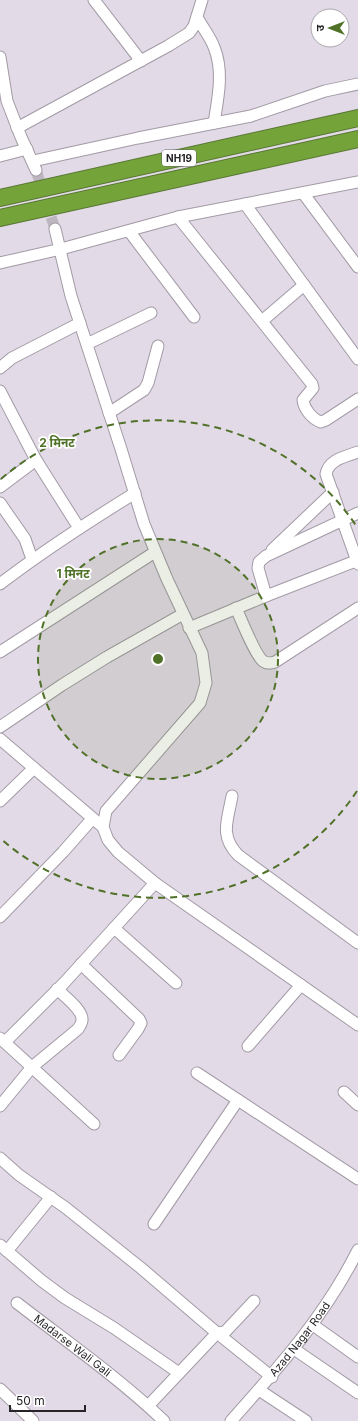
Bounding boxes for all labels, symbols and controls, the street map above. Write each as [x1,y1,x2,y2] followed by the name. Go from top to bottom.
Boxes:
[310,8,350,48] north arrow
[313,24,327,31] text: उ
[162,150,196,166] road number: NH19
[39,435,75,450] text: 2 मिनट
[56,566,90,581] text: 1 मिनट
[151,652,165,666] centre of rings
[266,1299,333,1379] street label: Azad Nagar Road
[31,1312,114,1379] street label: Madarse Wali Gali
[10,1387,85,1413] scale bar
[16,1393,45,1408] text: 50 m

